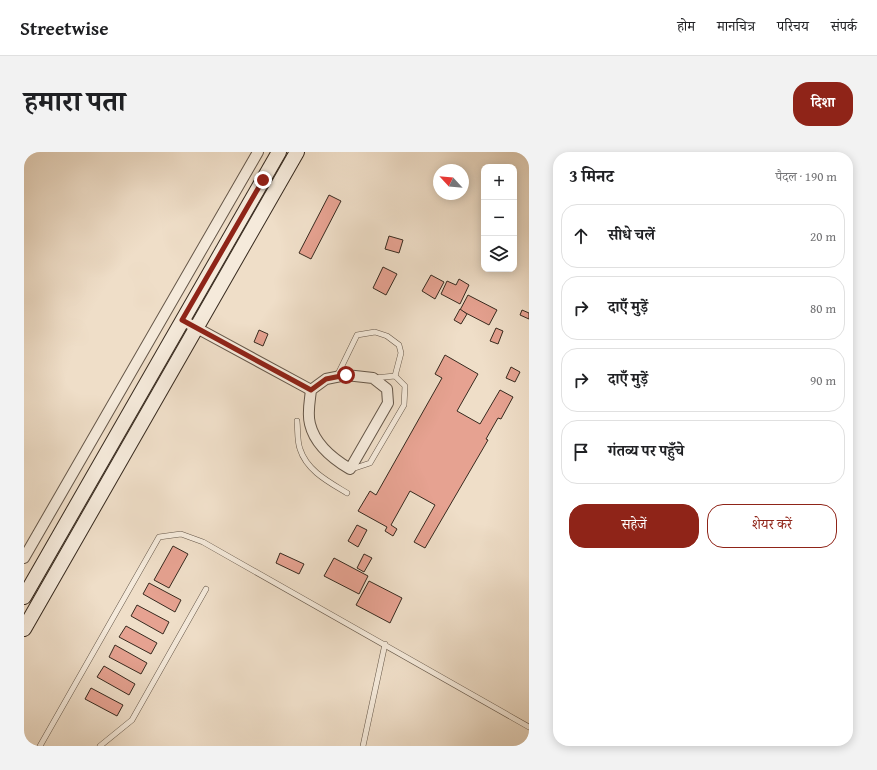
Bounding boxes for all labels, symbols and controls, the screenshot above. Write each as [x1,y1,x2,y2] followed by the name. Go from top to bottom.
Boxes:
[20,14,109,42] text: Streetwise
[677,16,695,36] text: होम
[717,16,755,36] text: मानचित्र
[777,16,809,36] text: परिचय
[831,16,857,36] text: संपर्क
[24,80,125,121] text: हमारा पता
[793,82,853,126] button: दिशा
[569,163,614,188] text: 3 मिनट
[433,164,469,200] north arrow
[481,164,517,272] map controls
[481,164,517,200] button: +
[776,167,837,186] text: पैदल · 190 m
[254,171,272,189] route end
[481,200,517,236] button: −
[608,224,655,245] text: सीधे चलें
[570,225,592,247] icon: ahead
[810,227,836,246] text: 20 m
[481,236,517,272] button: layers
[608,296,648,317] text: दाएँ मुड़ें
[570,297,592,319] icon: right
[810,299,836,318] text: 80 m
[337,366,355,384] route start
[608,368,648,389] text: दाएँ मुड़ें
[570,369,592,391] icon: right
[810,371,836,390] text: 90 m
[608,440,684,461] text: गंतव्य पर पहुँचे
[570,441,592,463] icon: arrive
[569,504,699,548] button: सहेजें
[707,504,837,548] button: शेयर करें

